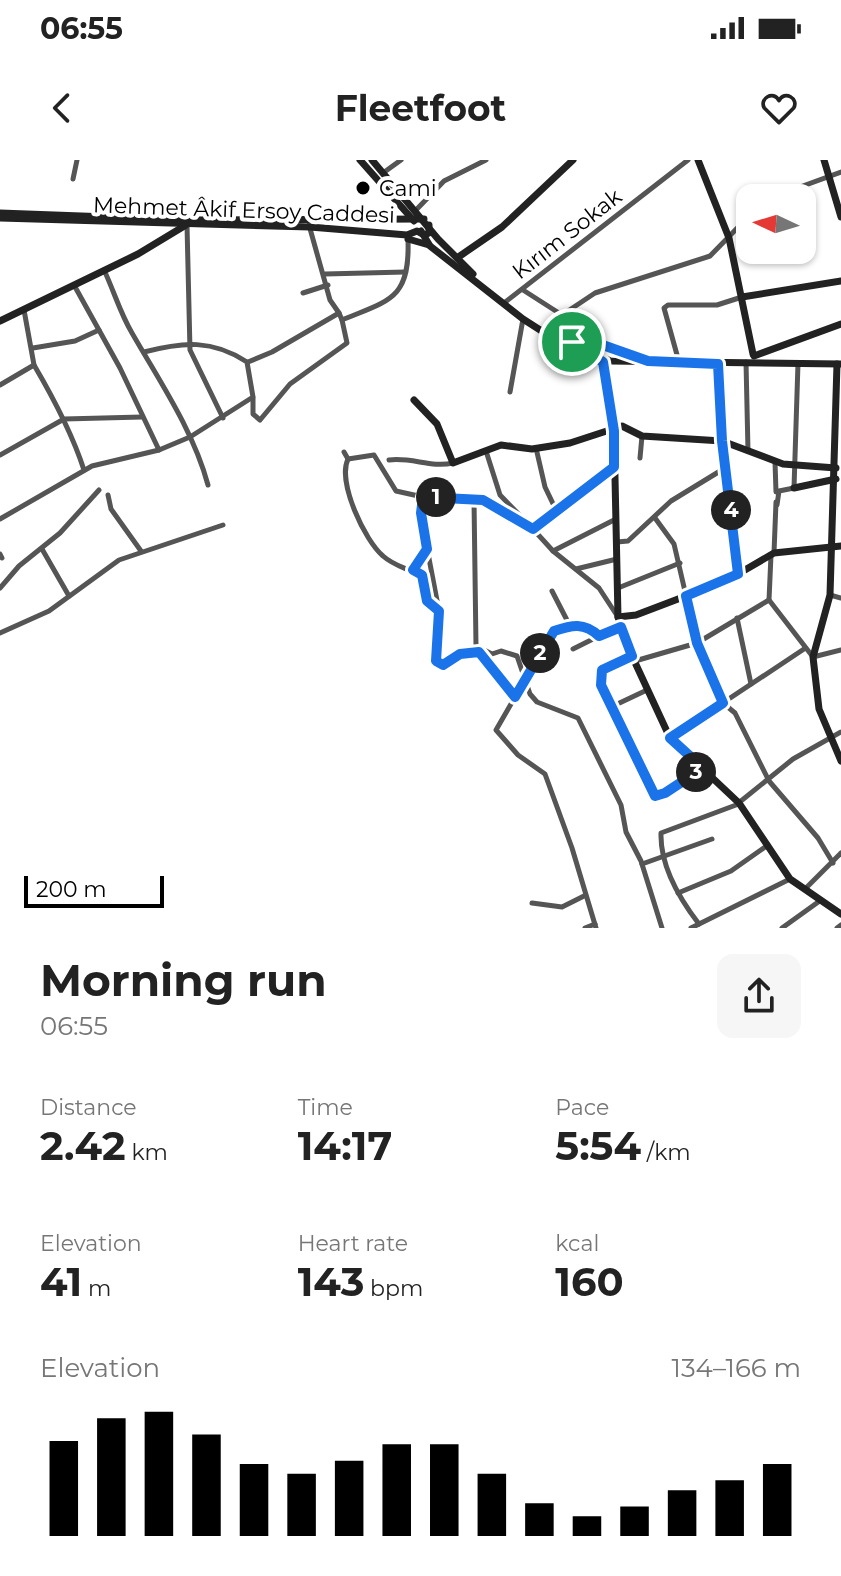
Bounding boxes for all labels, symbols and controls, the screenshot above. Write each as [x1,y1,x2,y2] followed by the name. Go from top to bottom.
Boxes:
[40,10,123,47] text: 06:55
[40,86,84,130] icon: back
[335,86,506,130] text: Fleetfoot
[757,86,801,130] icon: heart
[379,175,437,202] place label: Cami
[354,179,372,197] marker: Cami
[507,182,628,285] street label: Kırım Sokak
[736,184,816,264] north arrow
[736,184,816,264] map controls
[93,191,395,229] street label: Mehmet Âkif Ersoy Caddesi
[538,308,606,376] pin
[550,320,594,364] icon: arrive
[416,477,456,517] pin: 1
[432,483,440,510] text: 1
[711,490,751,530] pin: 4
[723,496,739,523] text: 4
[520,633,560,673] pin: 2
[534,639,546,666] text: 2
[676,752,716,792] pin: 3
[689,758,703,785] text: 3
[24,872,164,908] scale bar
[36,876,107,903] text: 200 m
[40,953,327,1007] text: Morning run
[717,954,801,1038] button: share
[40,1010,108,1042] text: 06:55
[40,1094,137,1121] text: Distance
[298,1094,353,1121] text: Time
[555,1094,609,1121] text: Pace
[40,1121,126,1170] text: 2.42
[298,1121,392,1170] text: 14:17
[555,1121,641,1170] text: 5:54
[126,1139,168,1166] text: km
[641,1139,691,1166] text: /km
[40,1230,142,1257] text: Elevation
[298,1230,408,1257] text: Heart rate
[555,1230,599,1257] text: kcal
[40,1257,82,1306] text: 41
[298,1257,364,1306] text: 143
[555,1257,624,1306] text: 160
[82,1275,111,1302] text: m
[364,1275,423,1302] text: bpm
[40,1352,160,1384] text: Elevation
[672,1352,801,1384] text: 134–166 m

